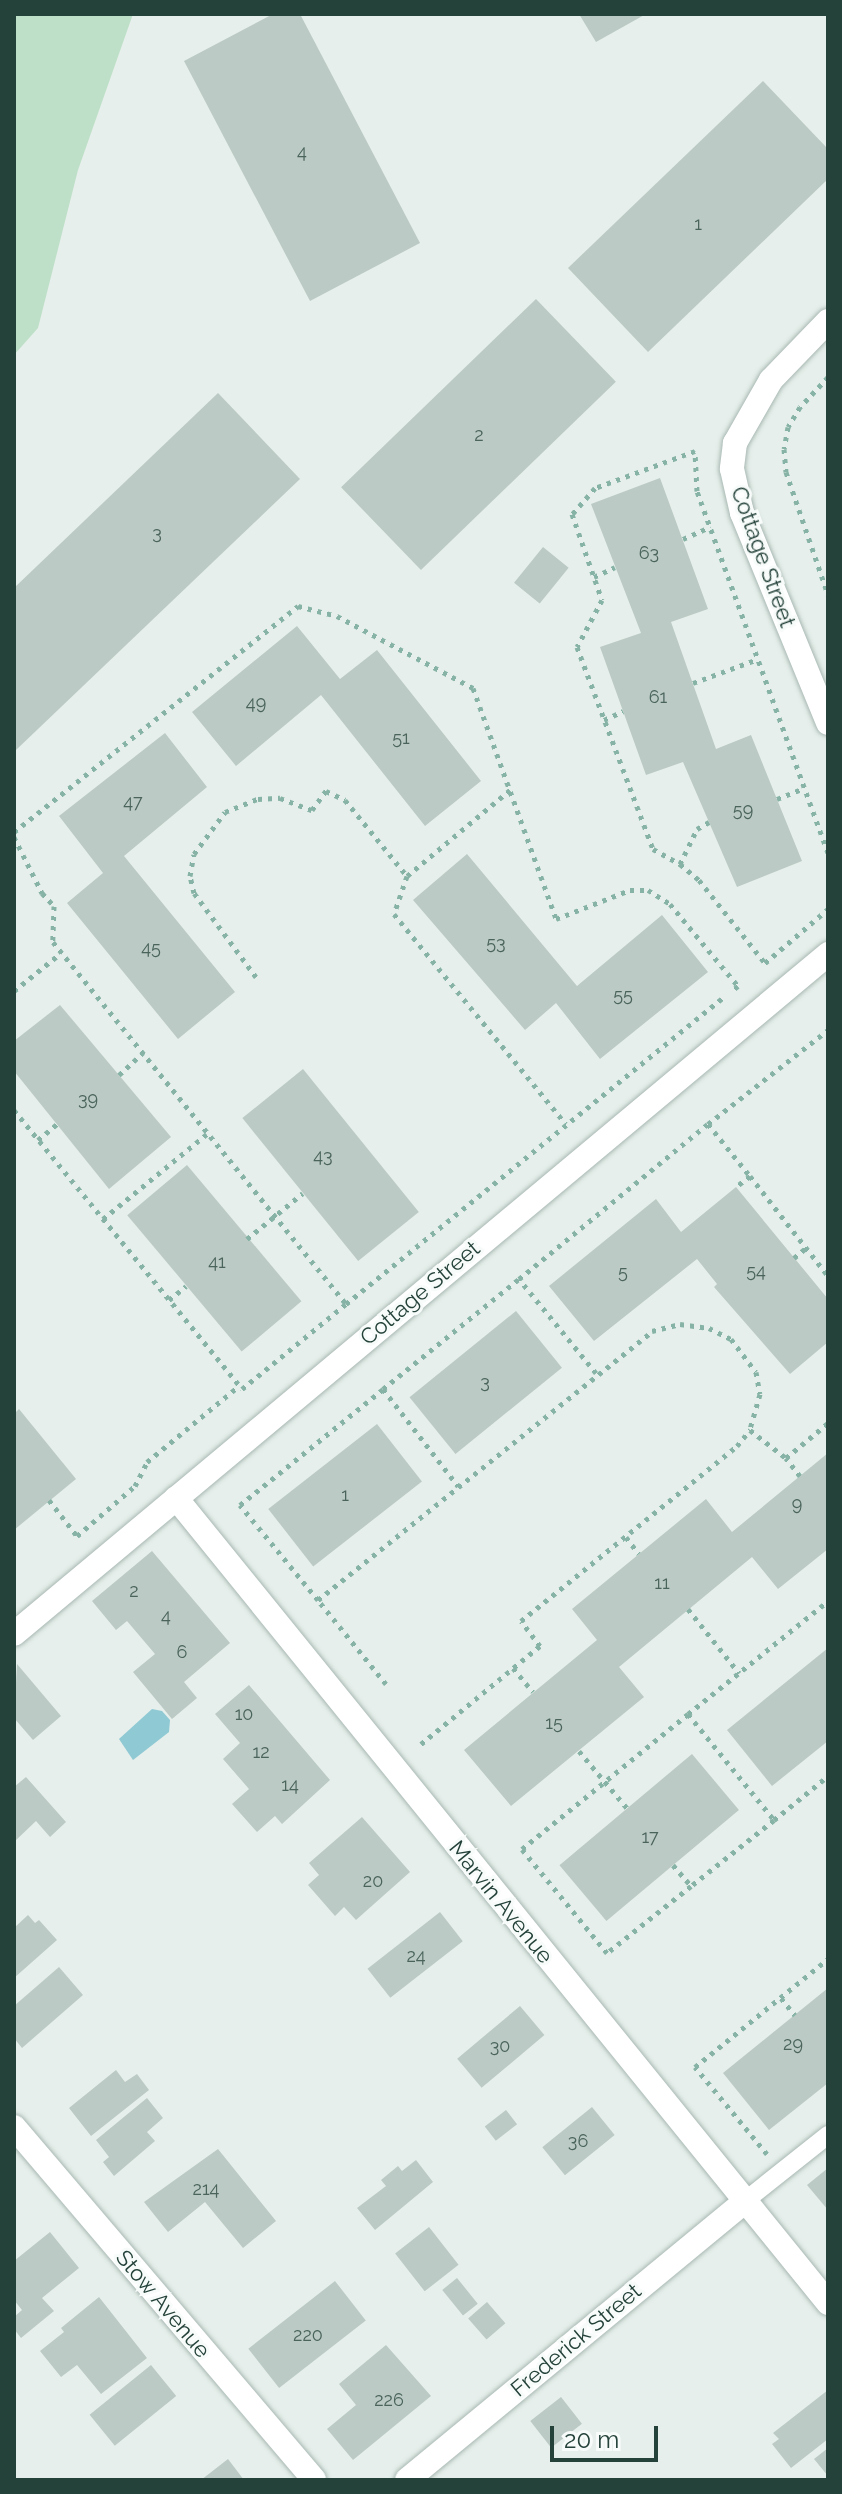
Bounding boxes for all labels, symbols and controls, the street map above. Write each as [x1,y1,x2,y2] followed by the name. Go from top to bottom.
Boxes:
[297,141,307,163] house number: 4
[694,213,702,235] house number: 1
[474,424,484,446] house number: 2
[725,483,801,631] street label: Cottage Street
[152,522,162,544] house number: 3
[639,542,659,564] house number: 63
[649,686,667,708] house number: 61
[246,692,266,714] house number: 49
[392,727,410,749] house number: 51
[123,791,143,813] house number: 47
[733,799,753,821] house number: 59
[486,932,506,954] house number: 53
[141,937,161,959] house number: 45
[613,984,633,1006] house number: 55
[78,1088,98,1110] house number: 39
[313,1145,333,1167] house number: 43
[355,1235,485,1351] street label: Cottage Street
[208,1251,226,1273] house number: 41
[746,1260,766,1282] house number: 54
[618,1261,628,1283] house number: 5
[480,1371,490,1393] house number: 3
[341,1484,349,1506] house number: 1
[792,1493,802,1515] house number: 9
[654,1572,670,1594] house number: 11
[129,1580,139,1602] house number: 2
[161,1605,171,1627] house number: 4
[177,1641,187,1663] house number: 6
[235,1703,253,1725] house number: 10
[545,1712,563,1734] house number: 15
[252,1741,270,1763] house number: 12
[281,1774,299,1796] house number: 14
[641,1826,659,1848] house number: 17
[443,1835,559,1969] street label: Marvin Avenue
[363,1870,383,1892] house number: 20
[406,1945,426,1967] house number: 24
[783,2033,803,2055] house number: 29
[490,2035,510,2057] house number: 30
[568,2130,588,2152] house number: 36
[193,2178,219,2200] house number: 214
[110,2244,216,2364] street label: Stow Avenue
[506,2278,646,2402] street label: Frederick Street
[293,2324,323,2346] house number: 220
[374,2389,404,2411] house number: 226
[554,2410,662,2460] scale bar
[564,2425,619,2454] text: 20 m

